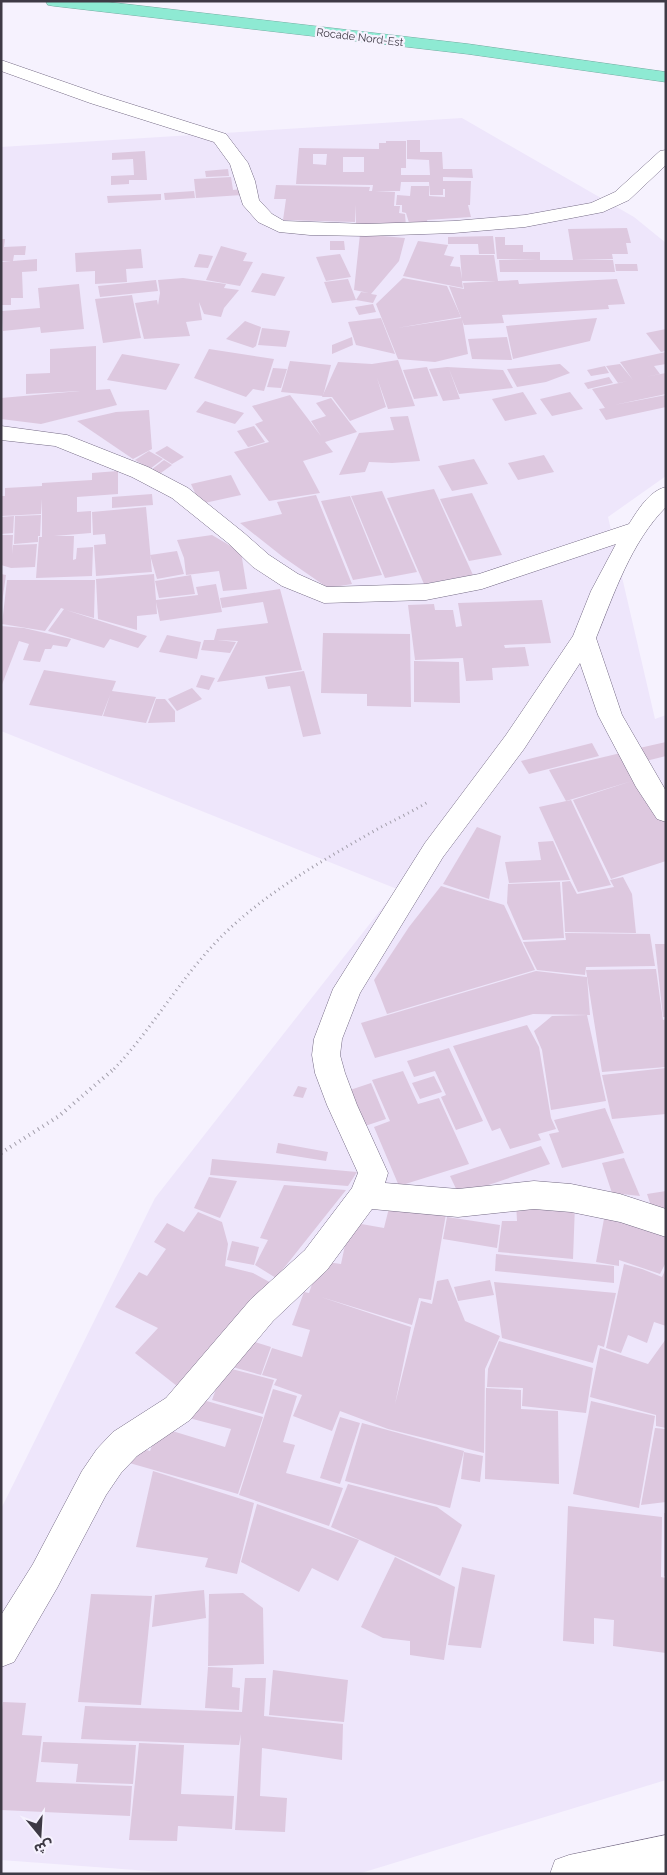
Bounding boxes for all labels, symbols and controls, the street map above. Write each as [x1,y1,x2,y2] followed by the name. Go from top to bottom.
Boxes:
[316,26,404,49] street label: Rocade Nord-Est
[15,1810,65,1860] north arrow
[32,1837,56,1858] text: ش

